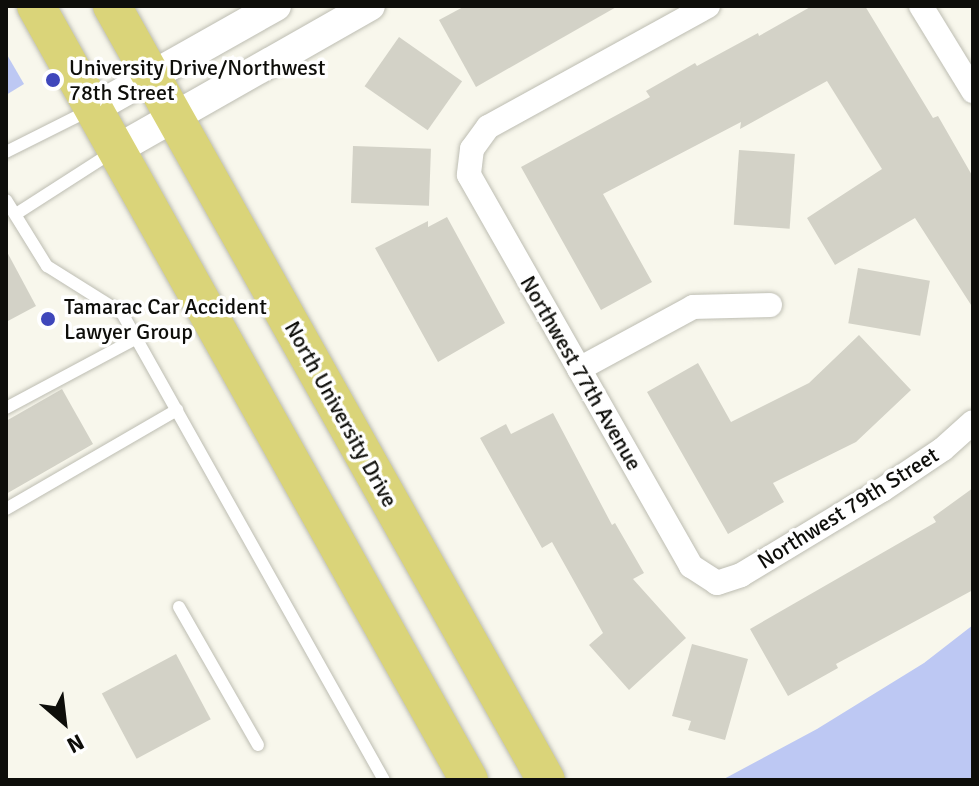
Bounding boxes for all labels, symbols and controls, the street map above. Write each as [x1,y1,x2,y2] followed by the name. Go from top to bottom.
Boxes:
[69,54,325,106] place label: University Drive/Northwest 78th Street
[44,71,62,89] marker: University Drive/Northwest 78th Street
[515,271,647,475] street label: Northwest 77th Avenue
[64,293,267,344] place label: Tamarac Car Accident Lawyer Group
[39,310,57,328] marker: Tamarac Car Accident Lawyer Group
[279,316,403,512] street label: North University Drive
[753,442,943,574] street label: Northwest 79th Street
[24,682,104,762] north arrow
[62,728,89,759] text: N

